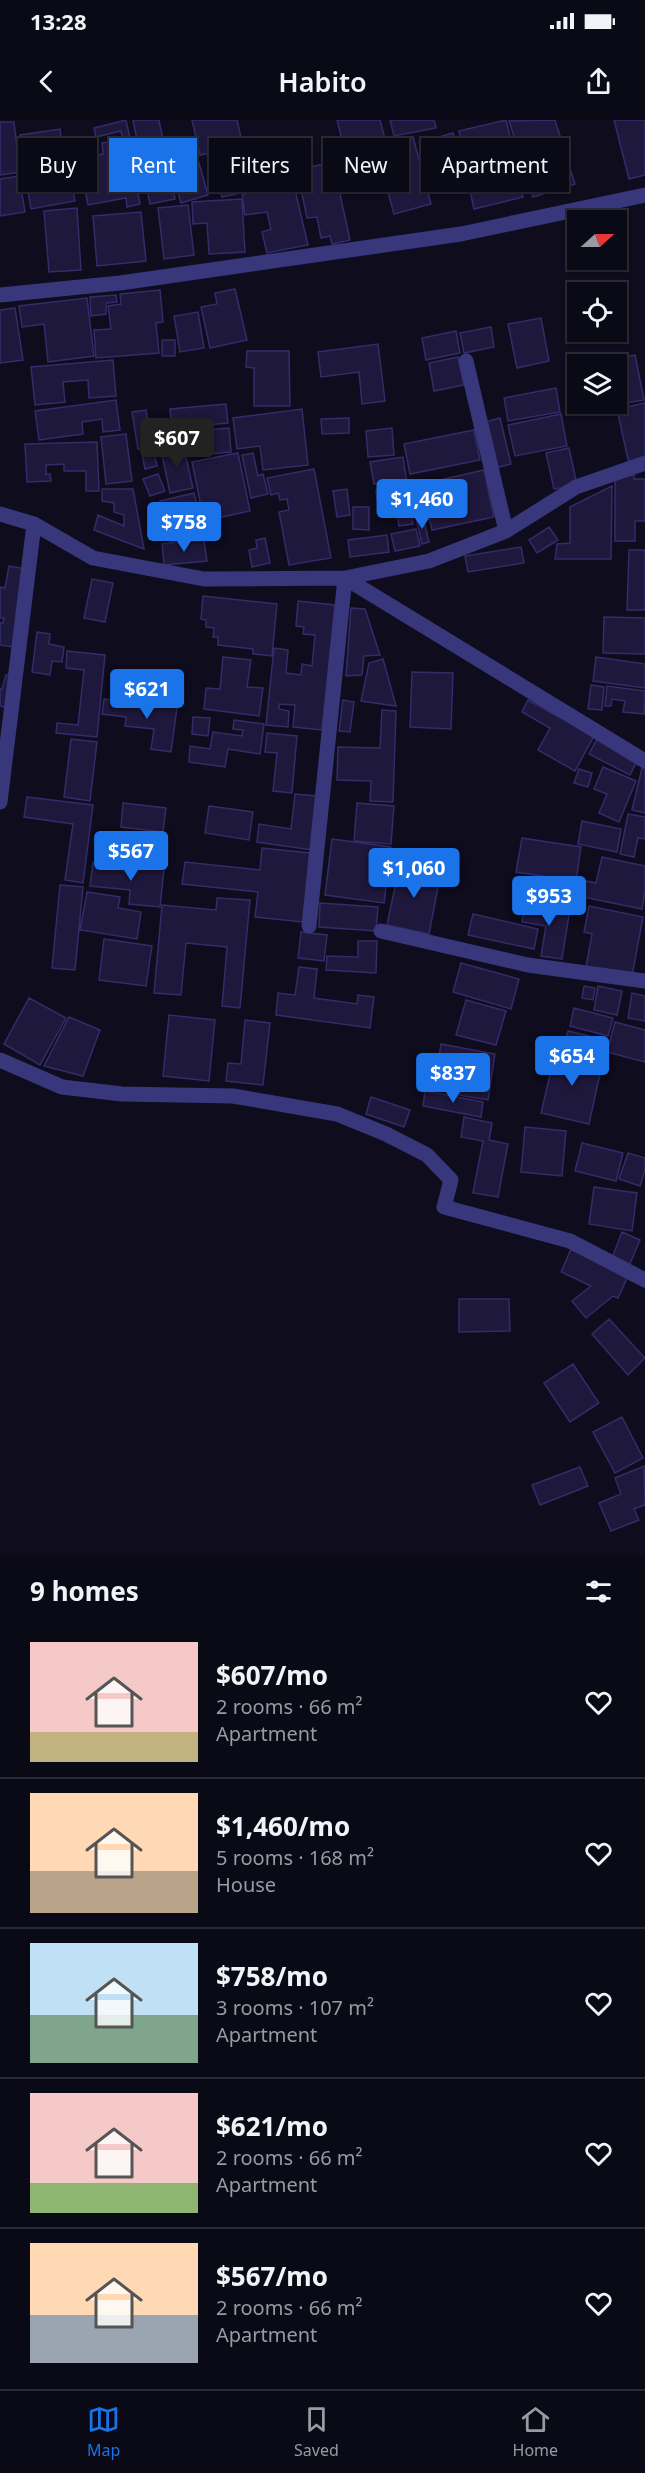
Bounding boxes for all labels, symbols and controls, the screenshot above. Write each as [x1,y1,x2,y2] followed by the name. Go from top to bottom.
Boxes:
[30,6,87,36] text: 13:28
[278,63,367,100] text: Habito
[30,65,63,98] icon: back
[582,65,615,98] icon: share
[18,138,97,192] chip: Buy
[109,138,197,192] chip: Rent
[209,138,311,192] chip: Filters
[323,138,409,192] chip: New
[421,138,569,192] chip: Apartment
[567,210,627,270] north arrow
[567,210,627,414] map controls
[567,282,627,342] button: locate
[567,354,627,414] button: layers
[141,418,213,469] pin: $607
[154,424,200,451] text: $607
[373,479,471,530] pin: $1,460
[391,485,453,512] text: $1,460
[148,502,220,553] pin: $758
[161,508,207,535] text: $758
[111,669,183,720] pin: $621
[124,675,170,702] text: $621
[95,831,167,882] pin: $567
[108,837,154,864] text: $567
[365,848,463,899] pin: $1,060
[383,854,445,881] text: $1,060
[513,876,585,927] pin: $953
[526,882,572,909] text: $953
[536,1036,608,1087] pin: $654
[549,1042,595,1069] text: $654
[417,1053,489,1104] pin: $837
[430,1059,476,1086] text: $837
[30,1573,139,1609] text: 9 homes
[582,1575,615,1608] icon: filters
[216,1657,328,1693] text: $607/mo
[78,1666,150,1738] icon: home
[582,1686,615,1719] icon: heart
[216,1693,363,1720] text: 2 rooms · 66 m²
[216,1720,317,1747] text: Apartment
[216,1808,350,1844] text: $1,460/mo
[78,1817,150,1889] icon: home
[582,1837,615,1870] icon: heart
[216,1844,374,1871] text: 5 rooms · 168 m²
[216,1871,276,1898] text: House
[216,1958,328,1994] text: $758/mo
[78,1967,150,2039] icon: home
[582,1987,615,2020] icon: heart
[216,1994,374,2021] text: 3 rooms · 107 m²
[216,2021,317,2048] text: Apartment
[216,2108,328,2144] text: $621/mo
[78,2117,150,2189] icon: home
[582,2137,615,2170] icon: heart
[216,2144,363,2171] text: 2 rooms · 66 m²
[216,2171,317,2198] text: Apartment
[216,2258,328,2294] text: $567/mo
[78,2267,150,2339] icon: home
[582,2287,615,2320] icon: heart
[216,2294,363,2321] text: 2 rooms · 66 m²
[216,2321,317,2348] text: Apartment
[87,2403,120,2461] tab: Map
[294,2403,339,2461] tab: Saved
[513,2403,558,2461] tab: Home

